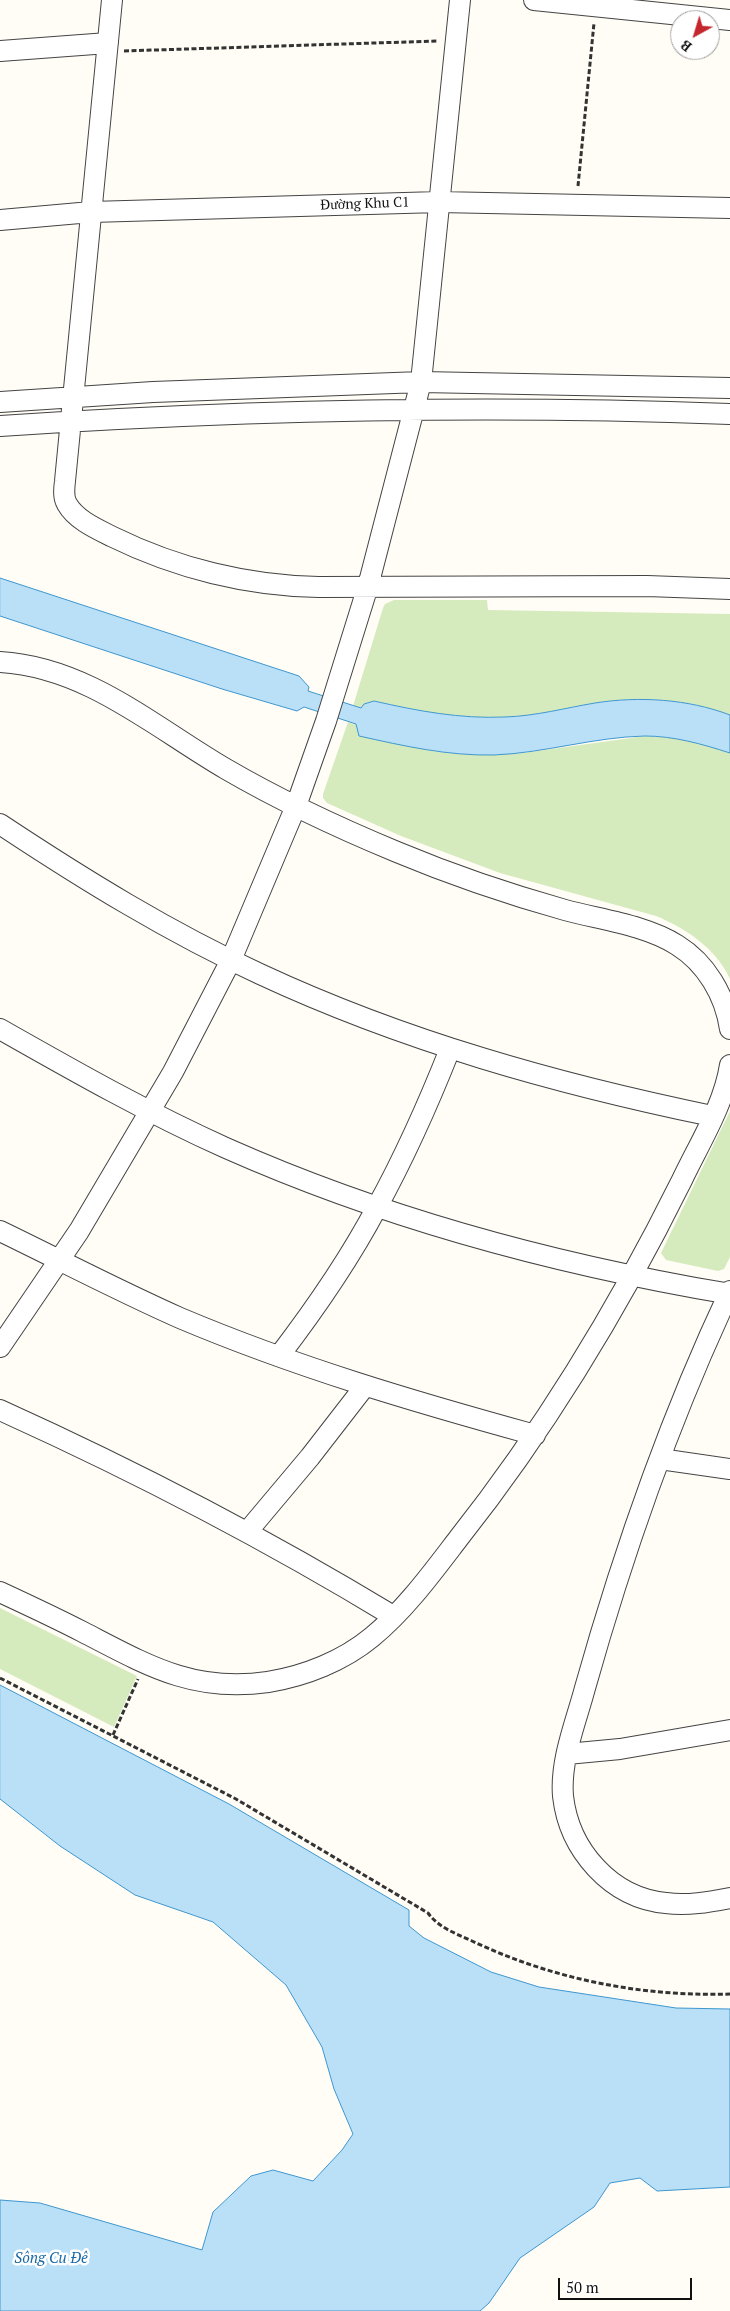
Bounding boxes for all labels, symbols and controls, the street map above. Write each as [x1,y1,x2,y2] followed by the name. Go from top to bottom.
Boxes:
[670,10,720,60] north arrow
[676,36,695,57] text: B
[320,194,410,214] street label: Đường Khu C1
[14,2250,88,2268] water label: Sông Cu Đê
[560,2268,694,2300] scale bar
[566,2277,599,2297] text: 50 m

